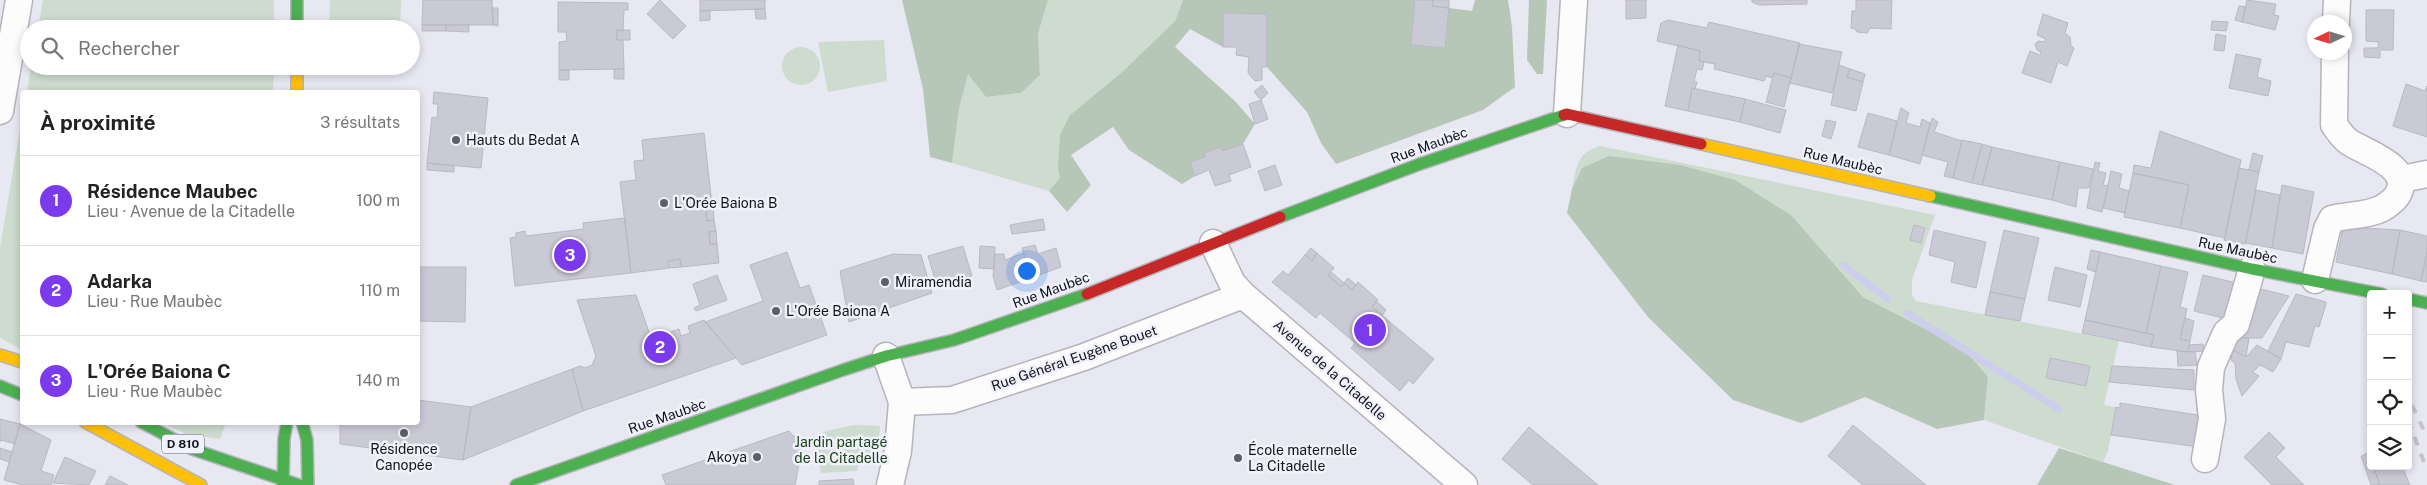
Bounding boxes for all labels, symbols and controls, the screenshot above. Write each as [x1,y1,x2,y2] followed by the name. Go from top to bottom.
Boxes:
[2307,15,2352,60] north arrow
[20,20,420,75] search box
[38,34,66,62] icon: search
[78,37,180,59] text: Rechercher
[40,110,156,135] text: À proximité
[320,113,400,132] text: 3 résultats
[1388,124,1470,166] street label: Rue Maubèc
[466,132,580,148] place label: Hauts du Bedat A
[450,134,462,146] marker: Hauts du Bedat A
[1802,144,1884,178] street label: Rue Maubèc
[87,180,258,202] text: Résidence Maubec
[53,191,59,210] text: 1
[356,191,400,210] text: 100 m
[674,195,777,211] place label: L'Orée Baiona B
[658,197,670,209] marker: L'Orée Baiona B
[87,202,295,221] text: Lieu · Avenue de la Citadelle
[2197,234,2279,266] street label: Rue Maubèc
[554,236,586,274] pin: 3
[1014,258,1040,284] your location
[1010,269,1092,311] street label: Rue Maubèc
[87,270,152,292] text: Adarka
[895,274,972,290] place label: Miramendia
[879,276,891,288] marker: Miramendia
[51,281,61,300] text: 2
[359,281,400,300] text: 110 m
[2367,290,2412,470] map controls
[2367,290,2412,335] button: +
[87,292,222,311] text: Lieu · Rue Maubèc
[786,303,890,319] place label: L'Orée Baiona A
[770,305,782,317] marker: L'Orée Baiona A
[1354,311,1386,349] pin: 1
[1270,317,1390,423] street label: Avenue de la Citadelle
[989,322,1159,394] street label: Rue Général Eugène Bouet
[644,328,676,366] pin: 2
[2367,335,2412,380] button: −
[87,360,231,382] text: L'Orée Baiona C
[51,371,61,390] text: 3
[356,371,400,390] text: 140 m
[2367,380,2412,425] button: locate
[87,382,222,401] text: Lieu · Rue Maubèc
[626,395,708,437] street label: Rue Maubèc
[2367,425,2412,470] button: layers
[398,427,410,439] marker: Résidence Canopée
[162,434,204,454] road number: D 810
[794,434,888,466] park label: Jardin partagé de la Citadelle
[370,441,438,473] place label: Résidence Canopée
[1248,441,1357,474] place label: École maternelle La Citadelle
[707,449,747,465] place label: Akoya
[751,451,763,463] marker: Akoya
[1232,452,1244,464] marker: École maternelle La Citadelle

